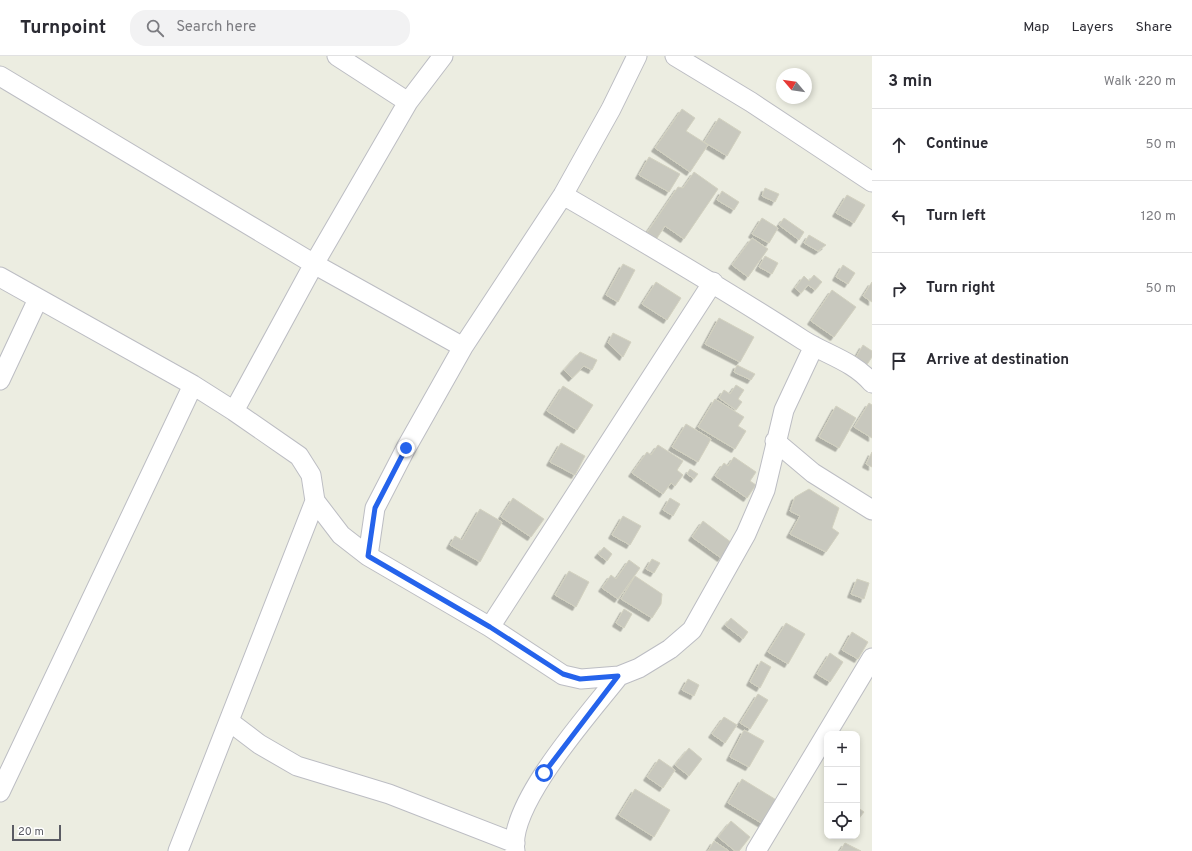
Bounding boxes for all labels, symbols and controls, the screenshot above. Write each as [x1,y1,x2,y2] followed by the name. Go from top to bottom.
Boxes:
[130,10,410,46] search box
[20,16,106,40] text: Turnpoint
[144,17,166,39] icon: search
[176,18,256,37] text: Search here
[1023,19,1049,36] text: Map
[1071,19,1113,36] text: Layers
[1135,19,1172,36] text: Share
[776,68,812,104] north arrow
[888,71,932,93] text: 3 min
[1104,74,1176,90] text: Walk · 220 m
[888,134,910,156] icon: ahead
[926,135,988,154] text: Continue
[1146,137,1176,153] text: 50 m
[888,206,910,228] icon: left
[926,207,986,226] text: Turn left
[1141,209,1176,225] text: 120 m
[888,278,910,300] icon: right
[926,279,995,298] text: Turn right
[1146,281,1176,297] text: 50 m
[888,350,910,372] icon: arrive
[926,351,1069,370] text: Arrive at destination
[397,439,415,457] route end
[824,731,860,839] map controls
[824,731,860,767] button: +
[535,764,553,782] route start
[824,767,860,803] button: −
[824,803,860,839] button: locate
[12,823,61,842] scale bar
[18,825,44,839] text: 20 m

